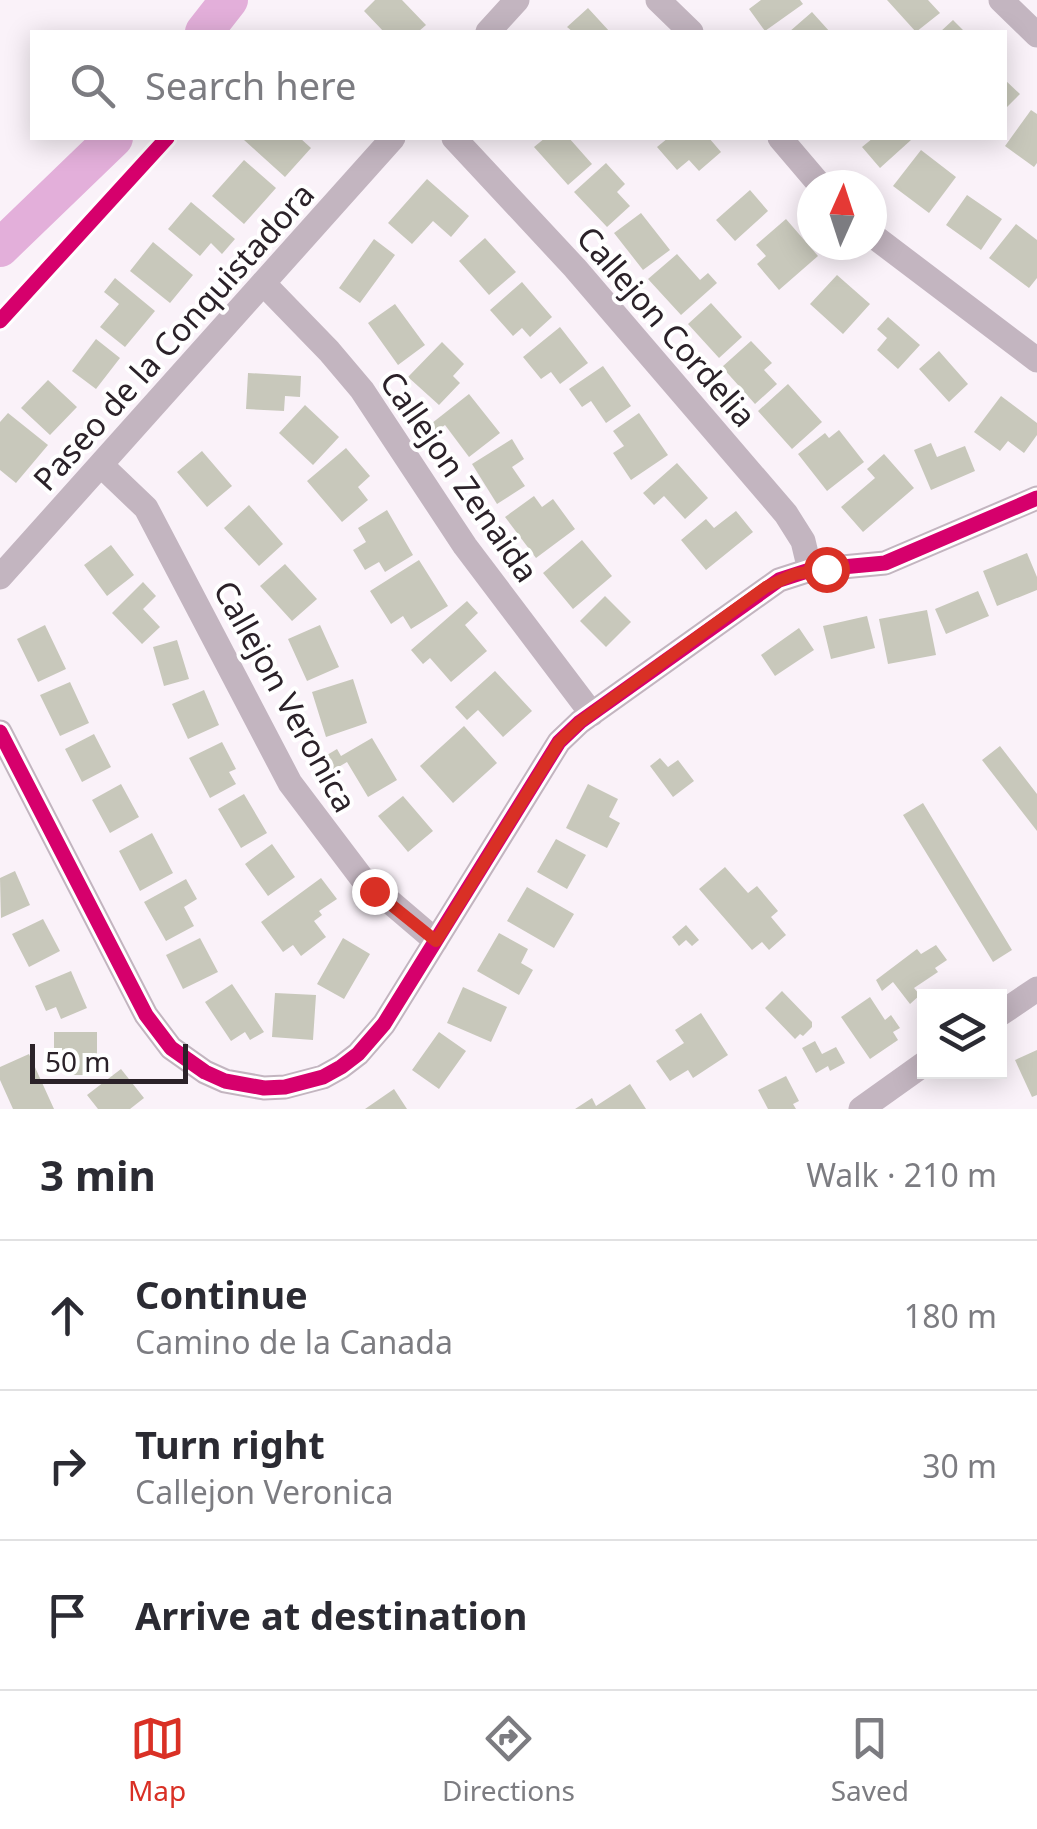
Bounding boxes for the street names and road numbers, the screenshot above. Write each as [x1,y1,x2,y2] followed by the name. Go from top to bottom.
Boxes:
[23,173,323,499] street label: Paseo de la Conquistadora
[568,216,766,436] street label: Callejon Cordelia
[371,362,549,590] street label: Callejon Zenaida
[205,573,367,819] street label: Callejon Veronica

